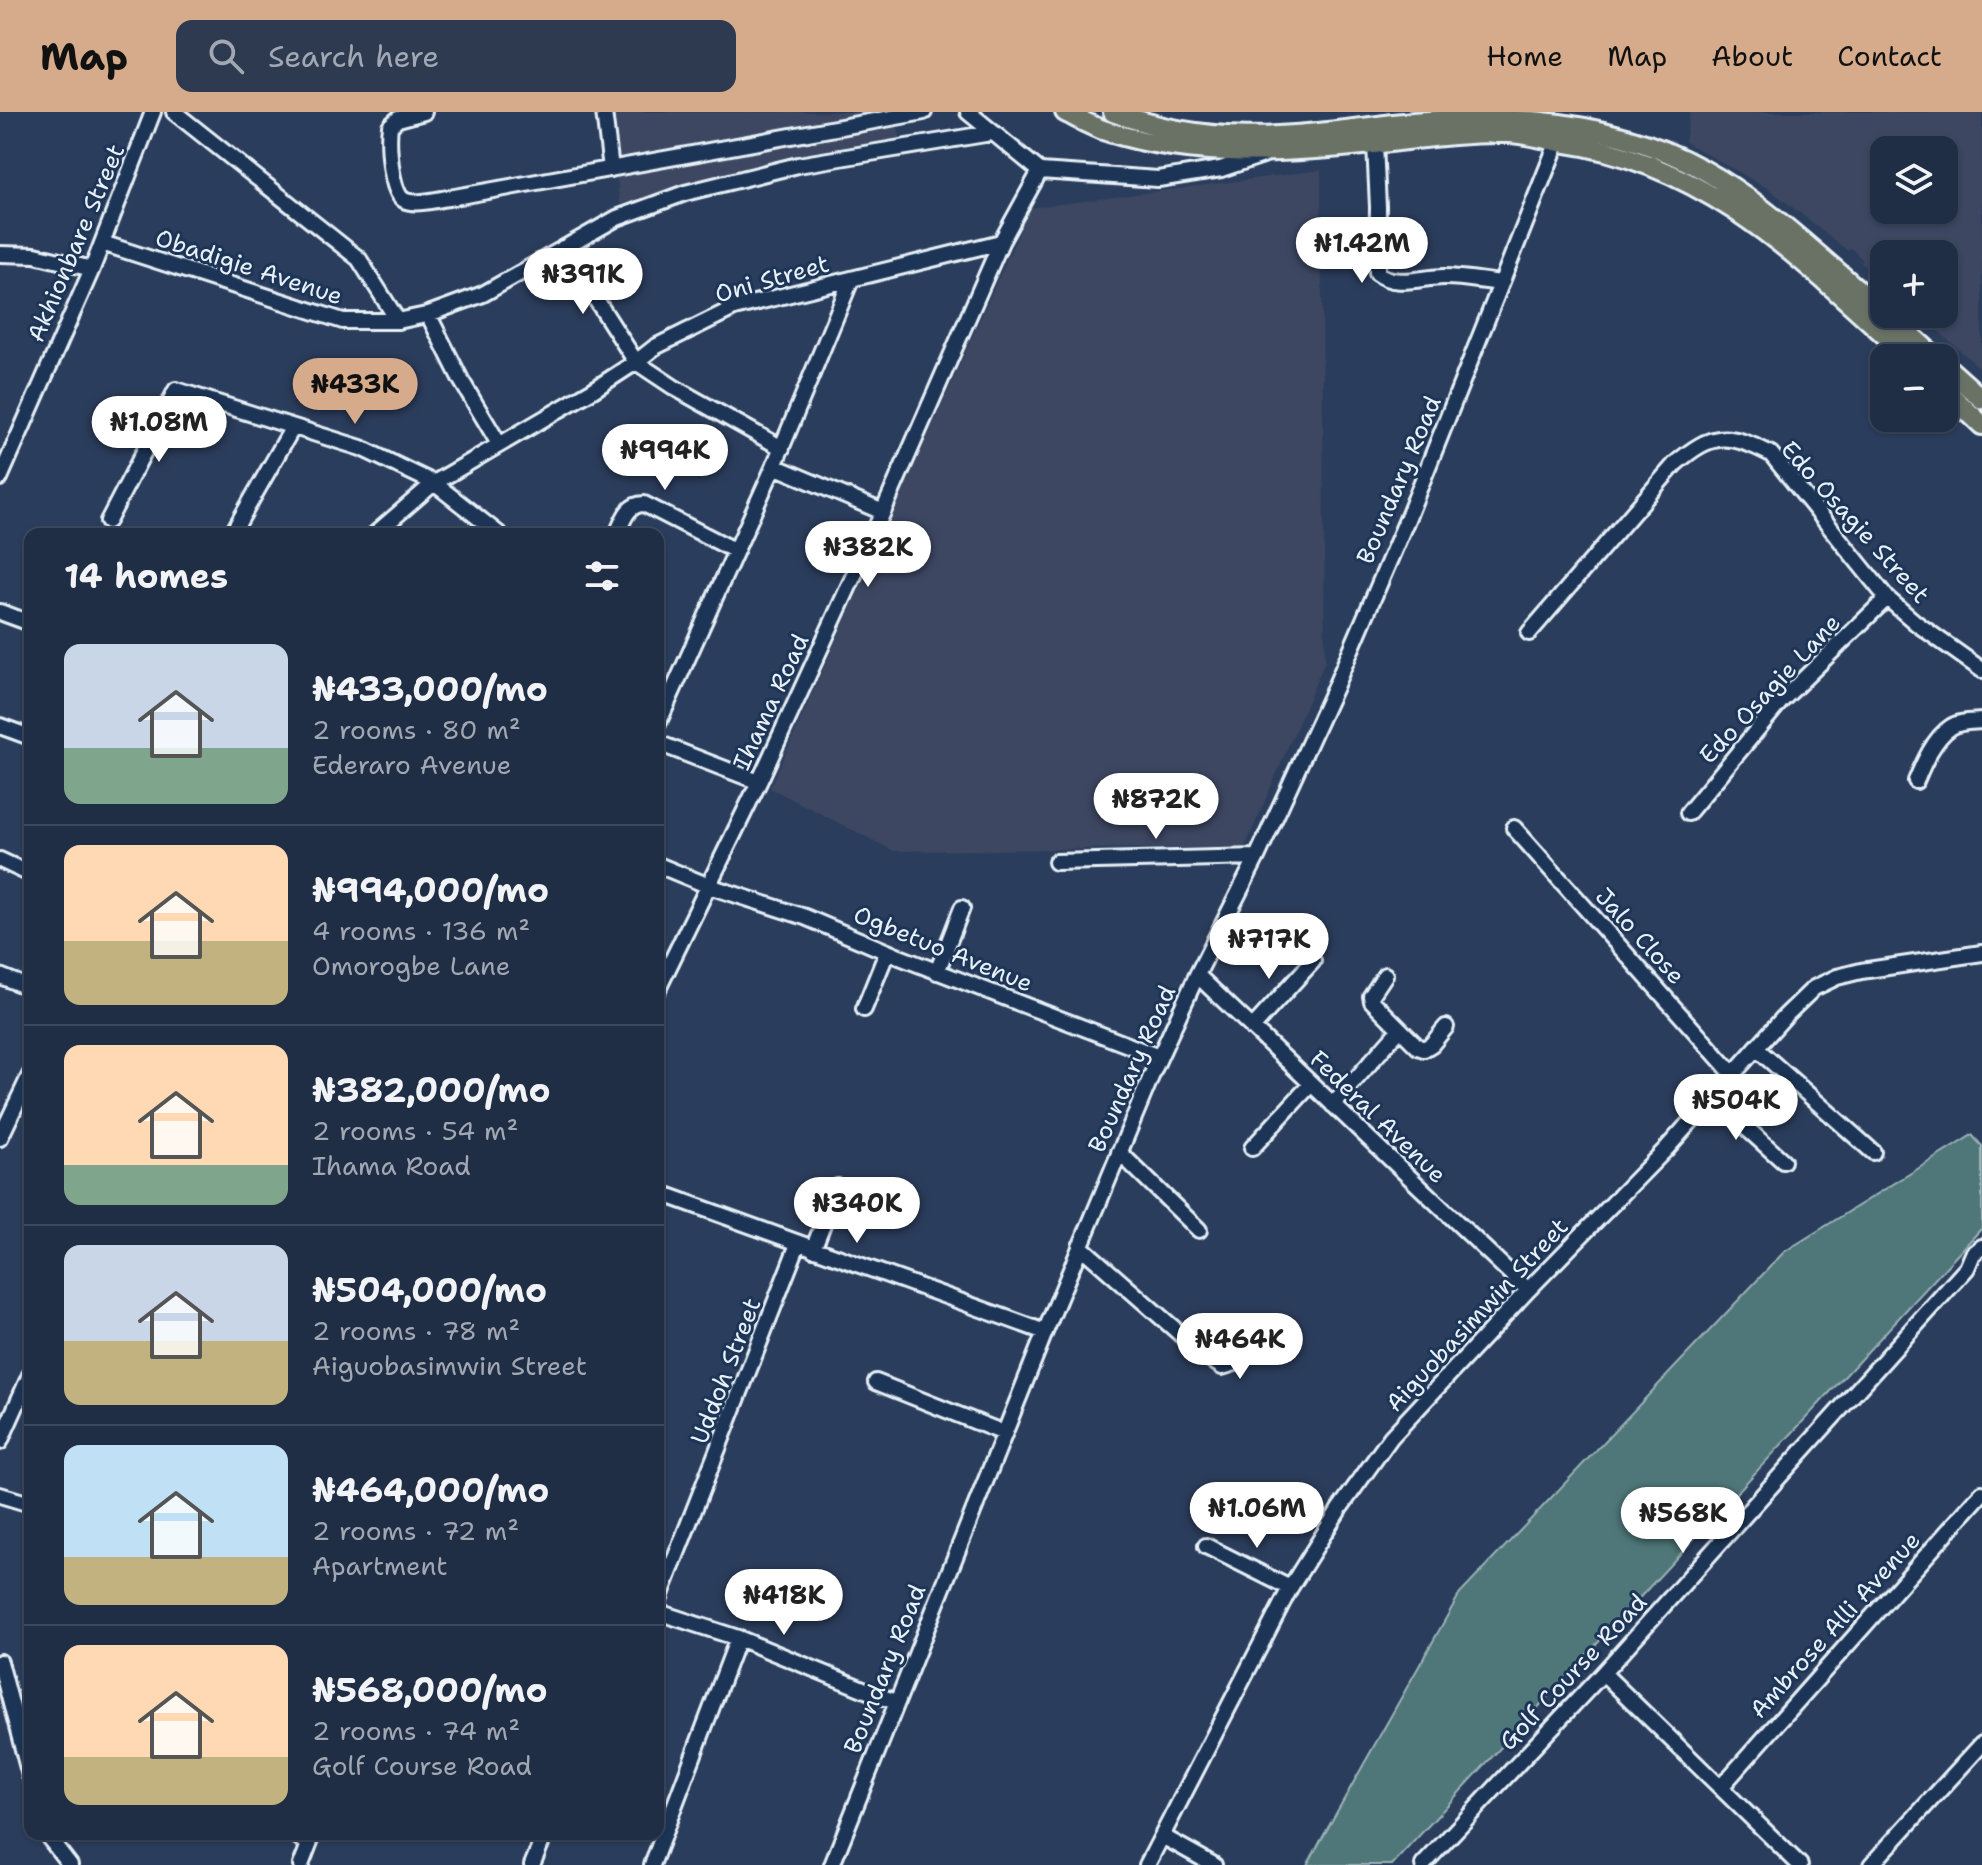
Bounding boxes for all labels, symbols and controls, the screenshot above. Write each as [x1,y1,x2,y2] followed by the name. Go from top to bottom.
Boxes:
[176,20,736,92] search box
[40,31,128,82] text: Map
[204,34,248,78] icon: search
[268,36,439,77] text: Search here
[1486,37,1563,75] text: Home
[1607,37,1667,75] text: Map
[1711,37,1793,75] text: About
[1837,37,1942,75] text: Contact
[1870,136,1958,432] map controls
[1870,136,1958,224] button: layers
[20,139,132,347] street label: Akhionbare Street
[1297,217,1427,285] pin: ₦1.42M
[151,222,347,312] street label: Obadigie Avenue
[1314,225,1410,260] text: ₦1.42M
[1870,240,1958,328] button: +
[711,247,833,311] street label: Oni Street
[527,248,639,316] pin: ₦391K
[542,256,624,291] text: ₦391K
[1870,344,1958,432] button: −
[299,358,411,426] pin: ₦433K
[311,366,399,401] text: ₦433K
[1349,391,1449,569] street label: Boundary Road
[94,396,224,464] pin: ₦1.08M
[110,404,208,439] text: ₦1.08M
[609,424,721,492] pin: ₦994K
[620,432,710,467] text: ₦994K
[1773,434,1937,610] street label: Edo Osagie Street
[812,521,924,589] pin: ₦382K
[823,529,913,564] text: ₦382K
[64,553,228,599] text: 14 homes
[580,554,624,598] icon: filters
[1692,607,1848,771] street label: Edo Osagie Lane
[726,629,816,775] street label: Ihama Road
[312,666,548,712] text: ₦433,000/mo
[128,676,224,772] icon: home
[312,712,521,747] text: 2 rooms · 80 m²
[312,747,511,782] text: Ederaro Avenue
[1100,773,1212,841] pin: ₦872K
[1112,781,1200,816] text: ₦872K
[312,867,549,913] text: ₦994,000/mo
[128,877,224,973] icon: home
[1588,881,1692,991] street label: Jalo Close
[849,898,1037,1000] street label: Ogbetuo Avenue
[312,913,530,948] text: 4 rooms · 136 m²
[1213,913,1325,981] pin: ₦717K
[1228,921,1310,956] text: ₦717K
[312,948,511,983] text: Omorogbe Lane
[1081,980,1183,1158] street label: Boundary Road
[1303,1044,1453,1190] street label: Federal Avenue
[312,1067,551,1113] text: ₦382,000/mo
[1680,1074,1792,1142] pin: ₦504K
[128,1077,224,1173] icon: home
[1692,1082,1780,1117] text: ₦504K
[312,1113,518,1148] text: 2 rooms · 54 m²
[312,1148,471,1183] text: Ihama Road
[801,1177,913,1245] pin: ₦340K
[812,1185,902,1220] text: ₦340K
[1379,1211,1575,1419] street label: Aiguobasimwin Street
[312,1267,547,1313] text: ₦504,000/mo
[128,1277,224,1373] icon: home
[683,1293,769,1449] street label: Uddoh Street
[312,1313,520,1348] text: 2 rooms · 78 m²
[1184,1313,1296,1381] pin: ₦464K
[1195,1321,1285,1356] text: ₦464K
[312,1348,587,1383] text: Aiguobasimwin Street
[312,1467,549,1513] text: ₦464,000/mo
[128,1477,224,1573] icon: home
[1192,1482,1322,1550] pin: ₦1.06M
[1627,1487,1739,1555] pin: ₦568K
[1208,1490,1306,1525] text: ₦1.06M
[1639,1495,1727,1530] text: ₦568K
[312,1513,519,1548] text: 2 rooms · 72 m²
[1743,1525,1927,1725] street label: Ambrose Alli Avenue
[312,1548,448,1583] text: Apartment
[728,1569,840,1637] pin: ₦418K
[743,1577,825,1612] text: ₦418K
[837,1580,933,1758] street label: Boundary Road
[1492,1587,1654,1757] street label: Golf Course Road
[312,1667,548,1713] text: ₦568,000/mo
[128,1677,224,1773] icon: home
[312,1713,520,1748] text: 2 rooms · 74 m²
[312,1748,532,1783] text: Golf Course Road

